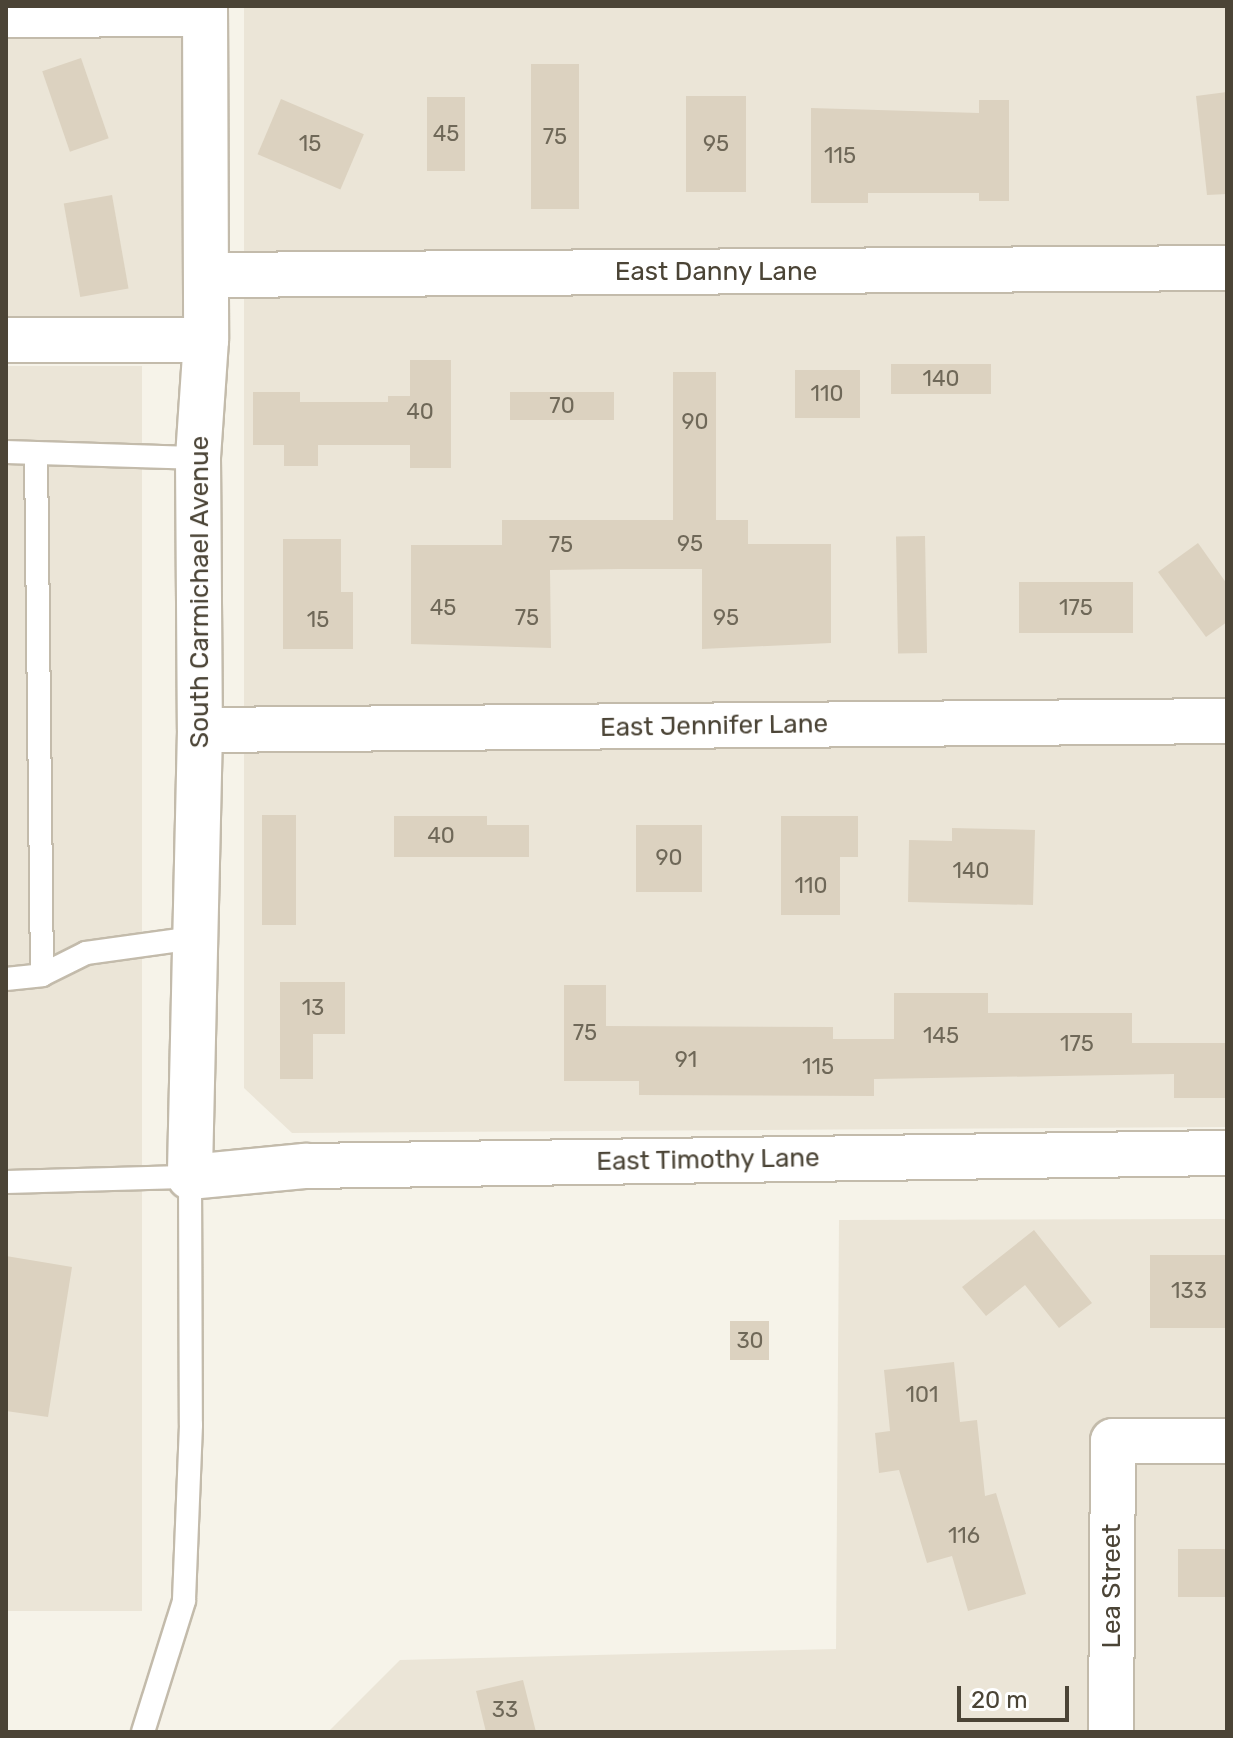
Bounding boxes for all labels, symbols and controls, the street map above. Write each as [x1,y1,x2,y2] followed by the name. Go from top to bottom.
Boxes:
[433,121,459,147] house number: 45
[543,124,567,150] house number: 75
[299,131,321,157] house number: 15
[703,131,729,157] house number: 95
[824,143,856,169] house number: 115
[614,256,818,288] street label: East Danny Lane
[922,366,960,392] house number: 140
[811,381,843,407] house number: 110
[549,393,575,419] house number: 70
[406,399,434,425] house number: 40
[681,409,709,435] house number: 90
[184,436,216,748] street label: South Carmichael Avenue
[677,531,703,557] house number: 95
[549,532,573,558] house number: 75
[430,595,456,621] house number: 45
[1059,595,1093,621] house number: 175
[515,605,539,631] house number: 75
[713,605,739,631] house number: 95
[307,607,329,633] house number: 15
[599,708,829,744] street label: East Jennifer Lane
[427,823,455,849] house number: 40
[655,845,683,871] house number: 90
[952,858,990,884] house number: 140
[795,873,827,899] house number: 110
[302,995,324,1021] house number: 13
[573,1020,597,1046] house number: 75
[923,1023,959,1049] house number: 145
[1060,1031,1094,1057] house number: 175
[675,1047,697,1073] house number: 91
[802,1054,834,1080] house number: 115
[595,1142,821,1178] street label: East Timothy Lane
[1171,1278,1207,1304] house number: 133
[736,1328,764,1354] house number: 30
[906,1382,938,1408] house number: 101
[948,1523,980,1549] house number: 116
[1096,1524,1128,1648] street label: Lea Street
[961,1670,1073,1720] scale bar
[971,1686,1028,1714] text: 20 m
[492,1697,518,1723] house number: 33

